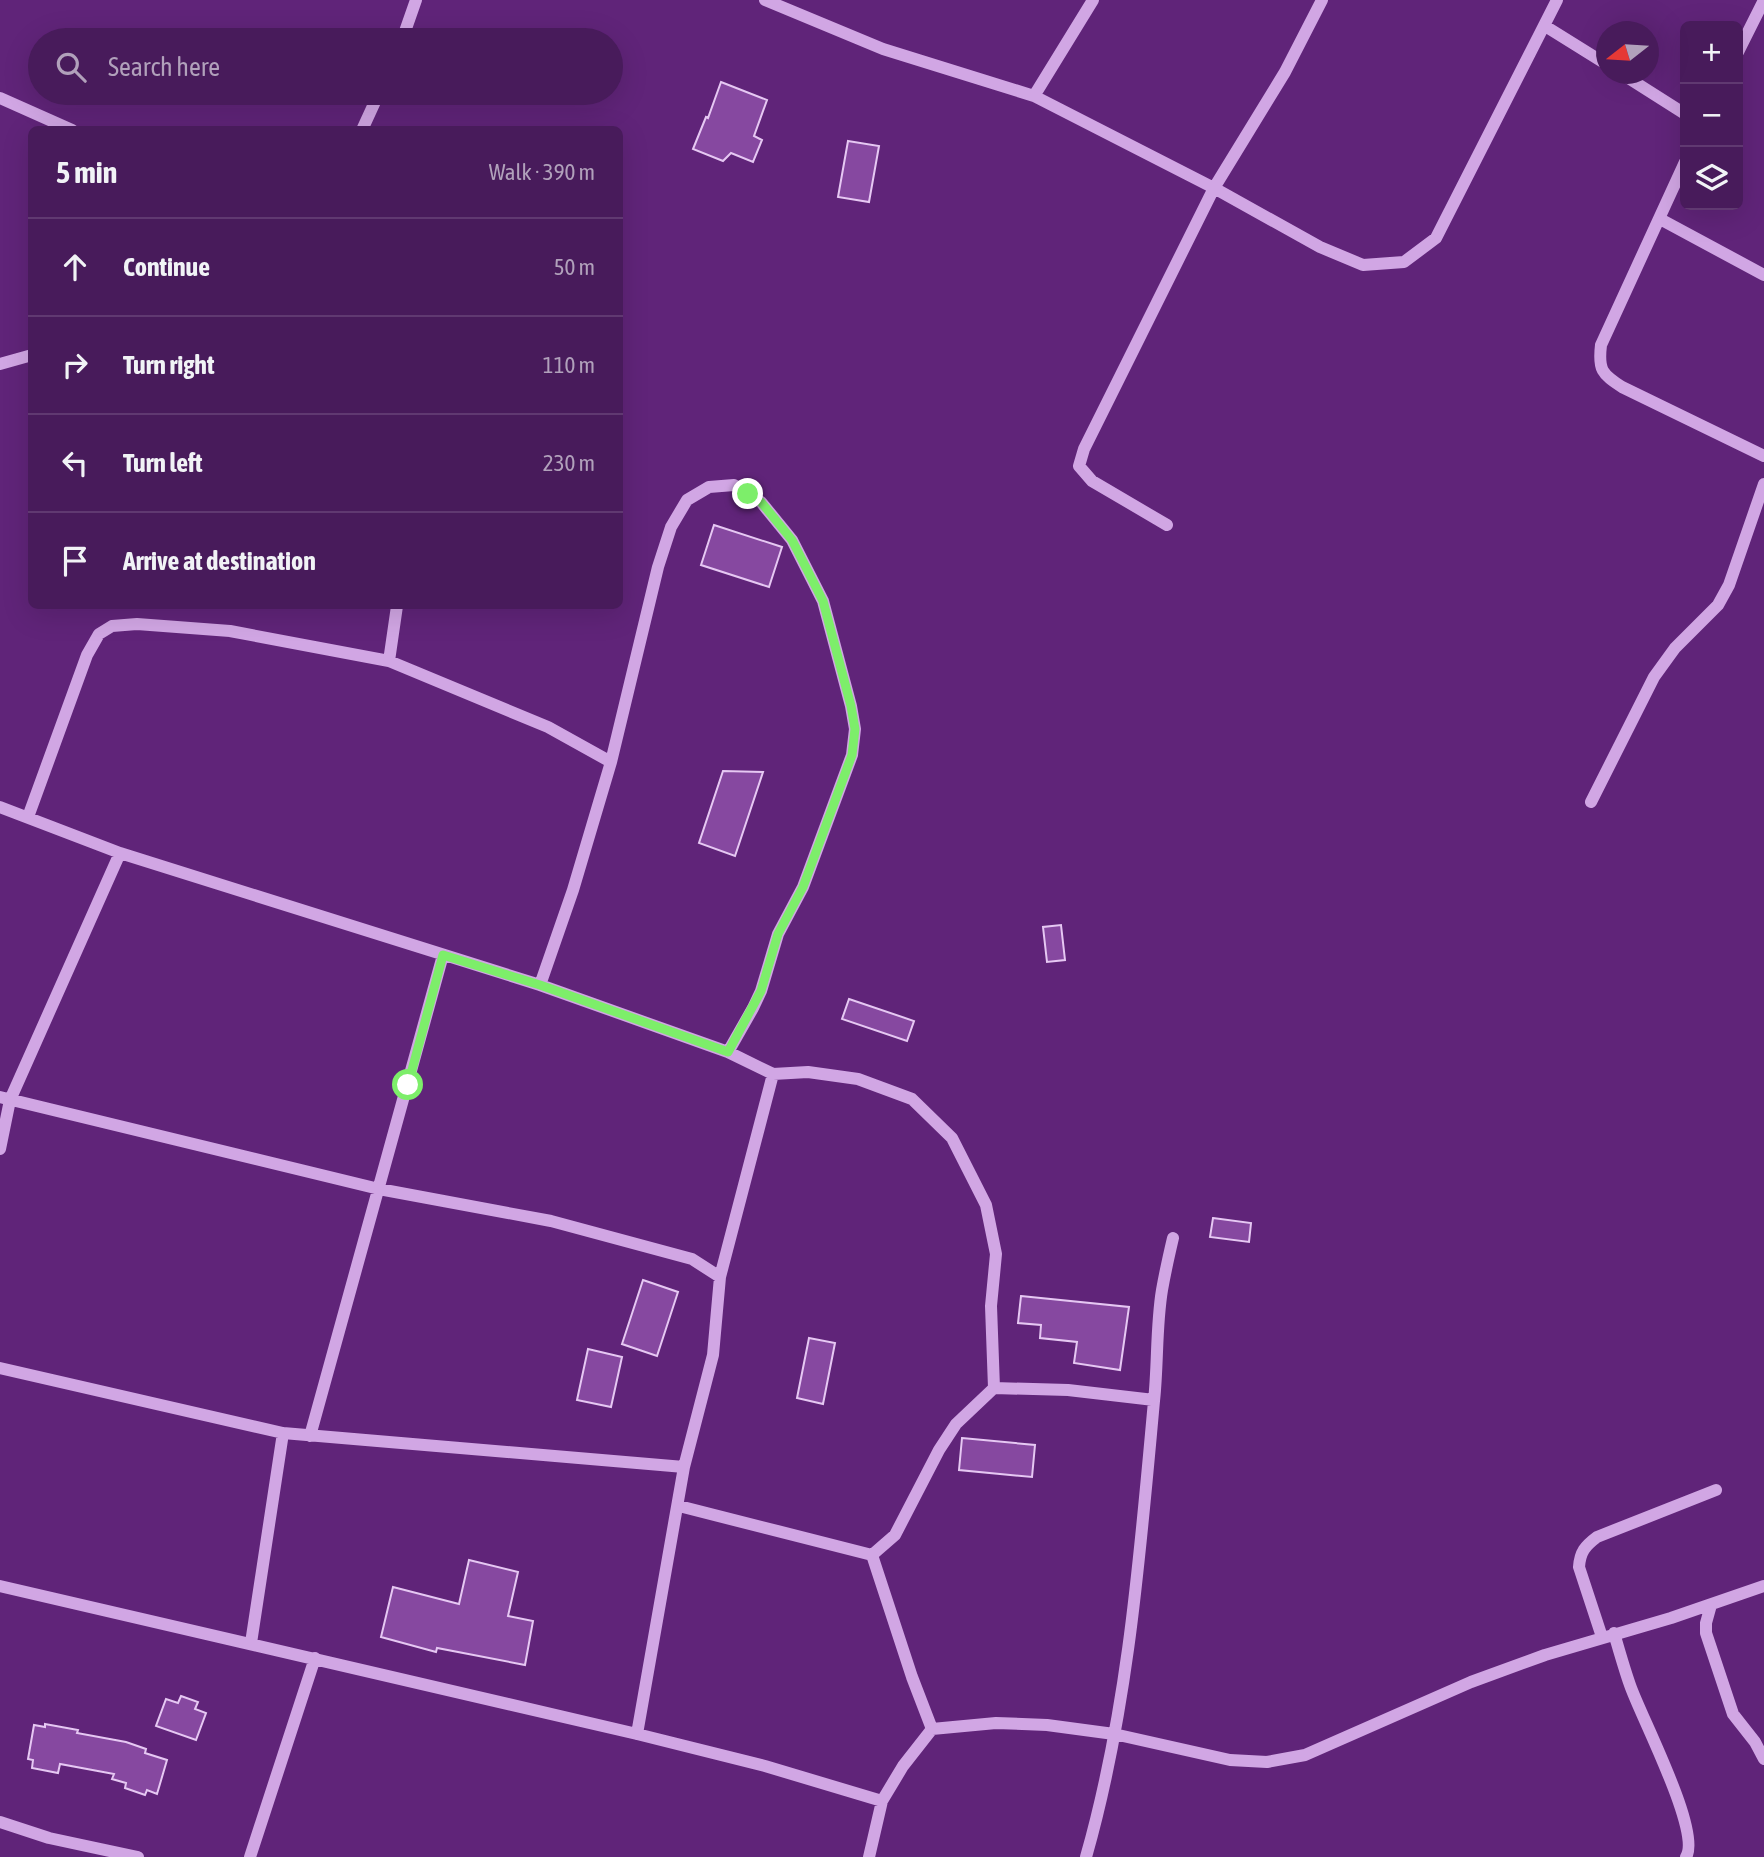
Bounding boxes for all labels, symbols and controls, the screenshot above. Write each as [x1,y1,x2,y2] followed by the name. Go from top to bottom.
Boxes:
[1596,21,1659,84] north arrow
[1680,21,1743,210] map controls
[1680,21,1743,84] button: +
[28,28,623,105] search box
[52,48,90,86] icon: search
[108,52,220,82] text: Search here
[1680,84,1743,147] button: −
[1680,147,1743,210] button: layers
[56,155,117,189] text: 5 min
[489,159,595,185] text: Walk · 390 m
[56,248,94,286] icon: ahead
[123,252,210,282] text: Continue
[554,254,595,280] text: 50 m
[56,346,94,384] icon: right
[123,350,214,380] text: Turn right
[543,352,595,378] text: 110 m
[56,444,94,482] icon: left
[123,448,203,478] text: Turn left
[543,450,595,476] text: 230 m
[732,478,763,509] route end
[56,542,94,580] icon: arrive
[123,546,316,576] text: Arrive at destination
[392,1069,423,1100] route start

